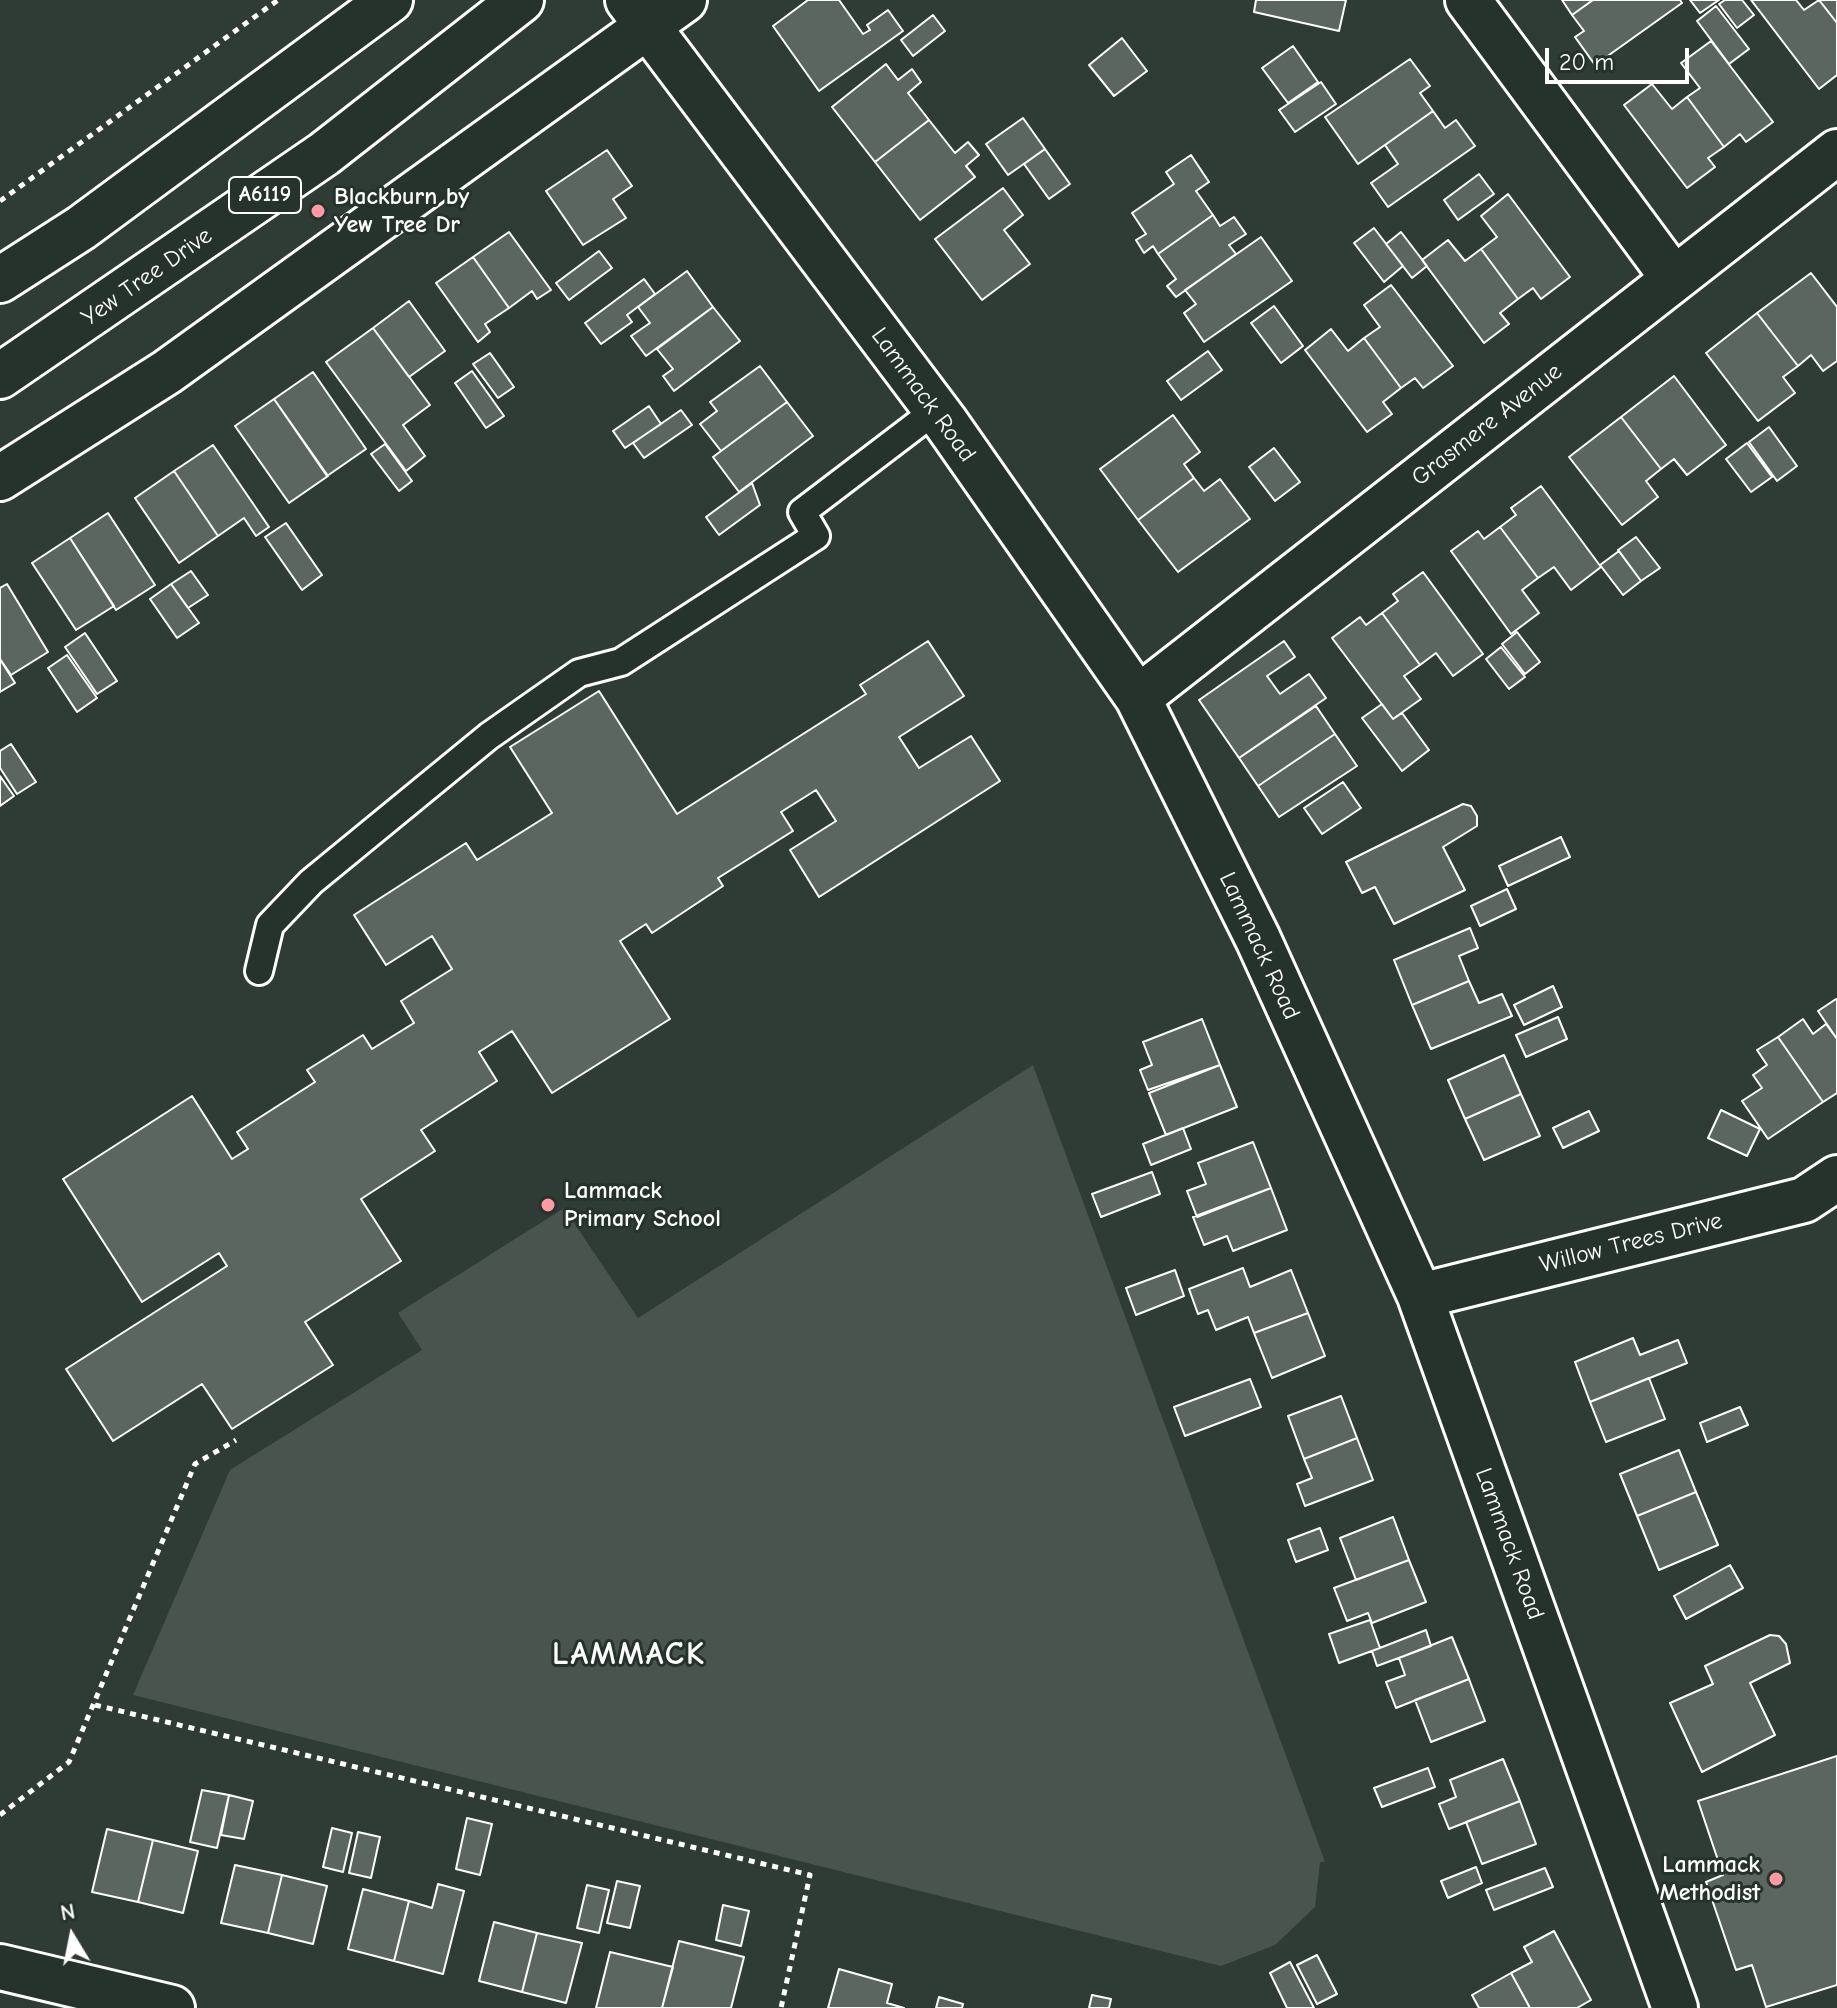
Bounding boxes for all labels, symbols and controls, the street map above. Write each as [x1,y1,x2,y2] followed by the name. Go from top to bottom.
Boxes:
[1549,32,1693,82] scale bar
[1559,48,1614,76] text: 20 m
[229,177,301,213] road number: A6119
[334,183,469,239] place label: Blackburn by Yew Tree Dr
[309,202,327,220] marker: Blackburn by Yew Tree Dr
[76,221,218,333] street label: Yew Tree Drive
[865,322,981,468] street label: Lammack Road
[1406,357,1568,493] street label: Grasmere Avenue
[1212,868,1306,1024] street label: Lammack Road
[564,1177,721,1233] place label: Lammack Primary School
[539,1196,557,1214] marker: Lammack Primary School
[1537,1206,1725,1280] street label: Willow Trees Drive
[1468,1464,1550,1624] street label: Lammack Road
[552,1636,706,1674] district label: LAMMACK
[1659,1851,1760,1907] place label: Lammack Methodist
[1767,1870,1785,1888] marker: Lammack Methodist
[32,1896,112,1976] north arrow
[58,1898,77,1926] text: N

